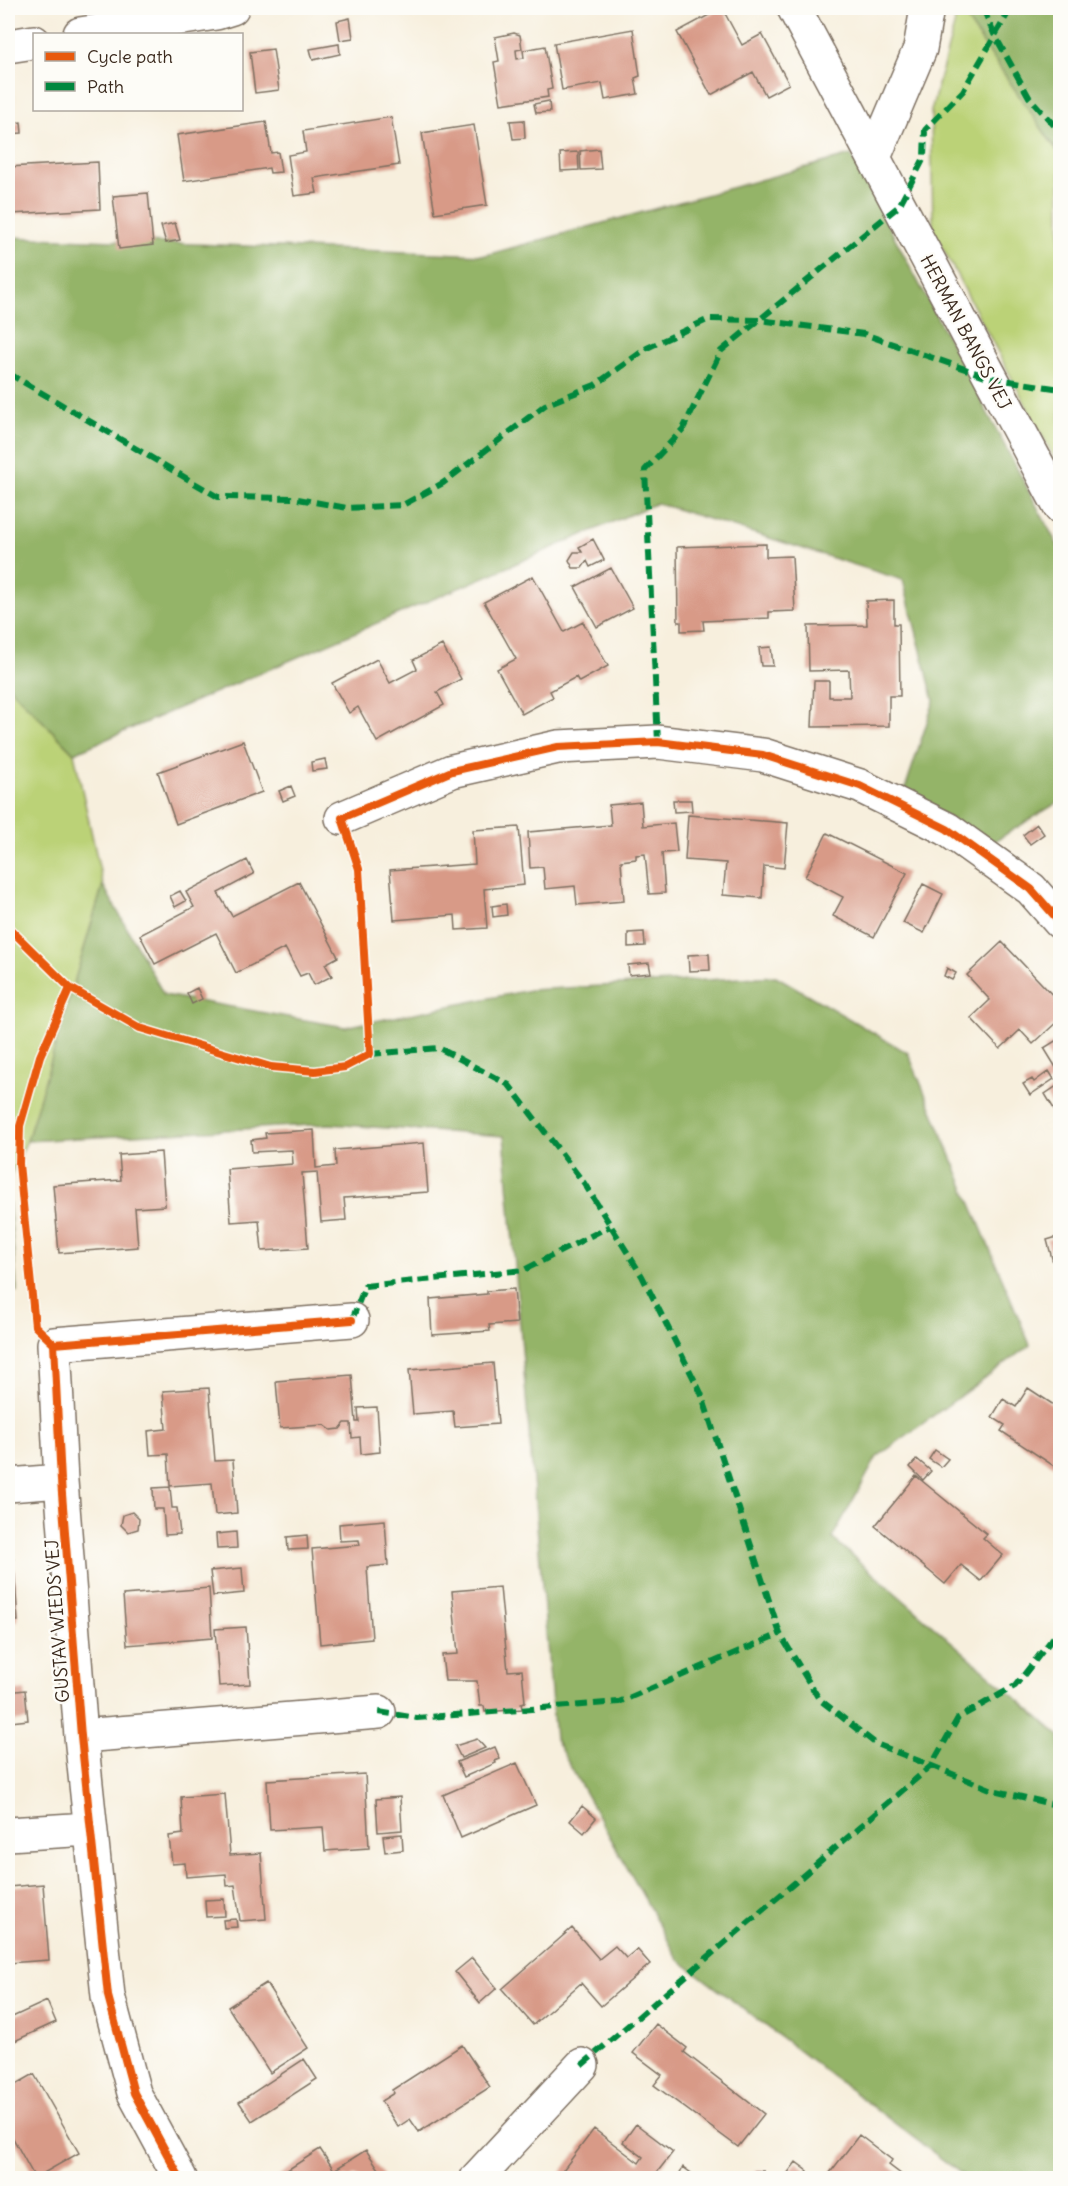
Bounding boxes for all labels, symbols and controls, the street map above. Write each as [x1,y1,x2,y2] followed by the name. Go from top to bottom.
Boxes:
[33,33,243,111] legend
[87,45,173,68] text: Cycle path
[87,75,124,98] text: Path
[915,251,1017,413] street label: HERMAN BANGS VEJ
[40,1539,74,1703] street label: GUSTAV WIEDS VEJ

